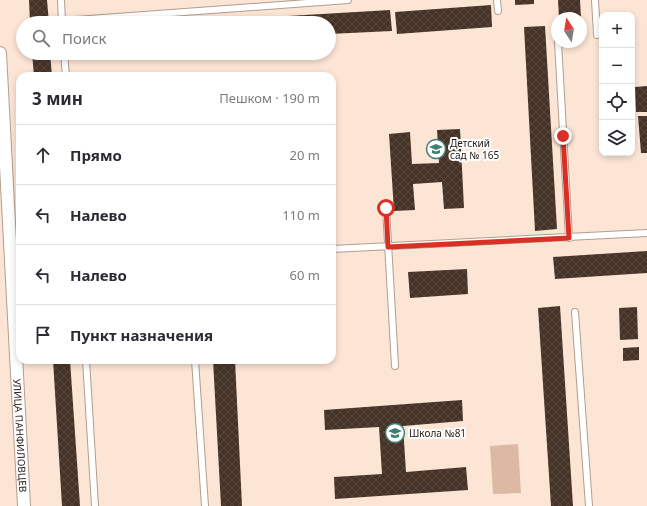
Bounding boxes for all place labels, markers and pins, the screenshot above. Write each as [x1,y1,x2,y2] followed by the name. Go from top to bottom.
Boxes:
[450,136,499,162] place label: Детский сад № 165
[425,138,447,160] school or university icon: Детский сад № 165
[384,422,406,444] school or university icon: Школа №81
[409,426,466,440] place label: Школа №81

